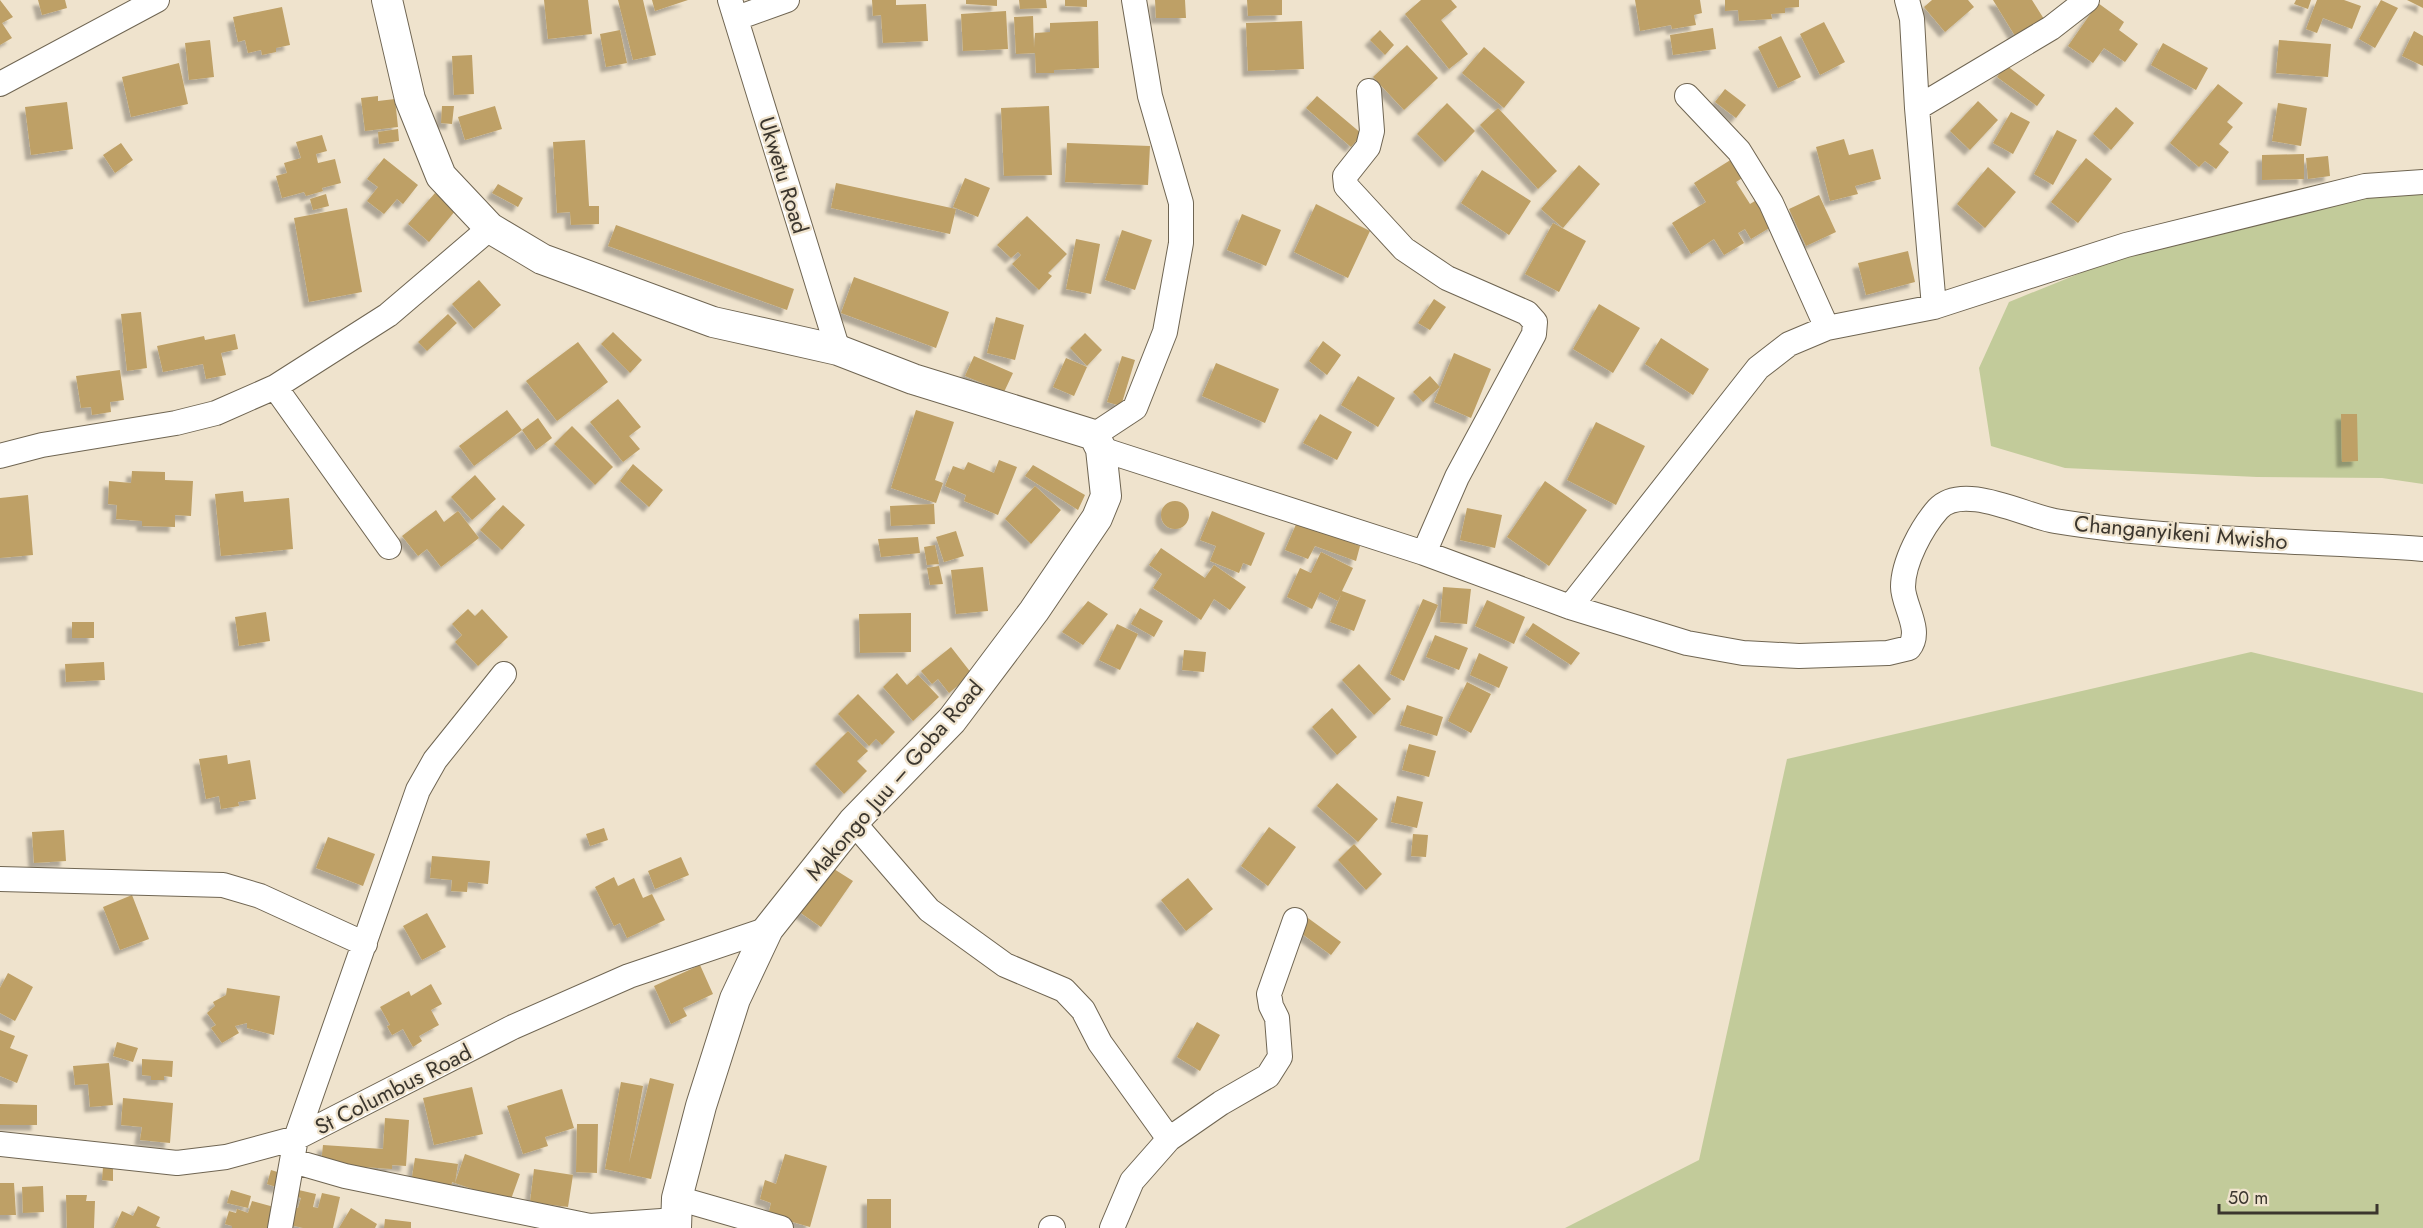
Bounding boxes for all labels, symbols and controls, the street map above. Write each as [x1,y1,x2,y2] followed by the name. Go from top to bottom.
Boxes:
[751,113,817,237] street label: Ukwetu Road
[2073,507,2289,557] street label: Changanyikeni Mwisho
[798,673,990,887] street label: Makongo Juu – Goba Road
[309,1036,477,1142] street label: St Columbus Road
[2219,1177,2376,1215] scale bar
[2228,1185,2268,1211] text: 50 m

